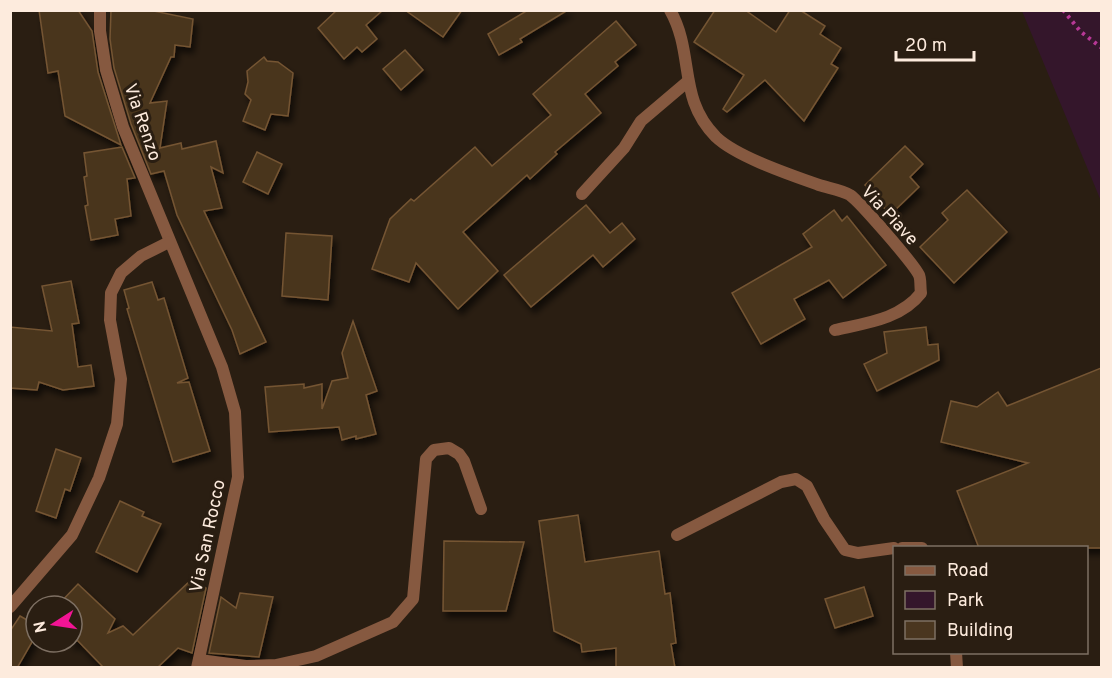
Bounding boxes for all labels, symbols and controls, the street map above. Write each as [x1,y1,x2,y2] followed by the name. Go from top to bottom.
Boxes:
[896,24,974,62] scale bar
[905,35,947,58] text: 20 m
[118,81,166,164] street label: Via Renzo
[855,181,923,251] street label: Via Piave
[185,478,232,595] street label: Via San Rocco
[893,546,1088,654] legend
[947,560,989,583] text: Road
[947,590,984,613] text: Park
[24,594,84,654] north arrow
[30,619,52,634] text: N
[947,620,1013,643] text: Building

